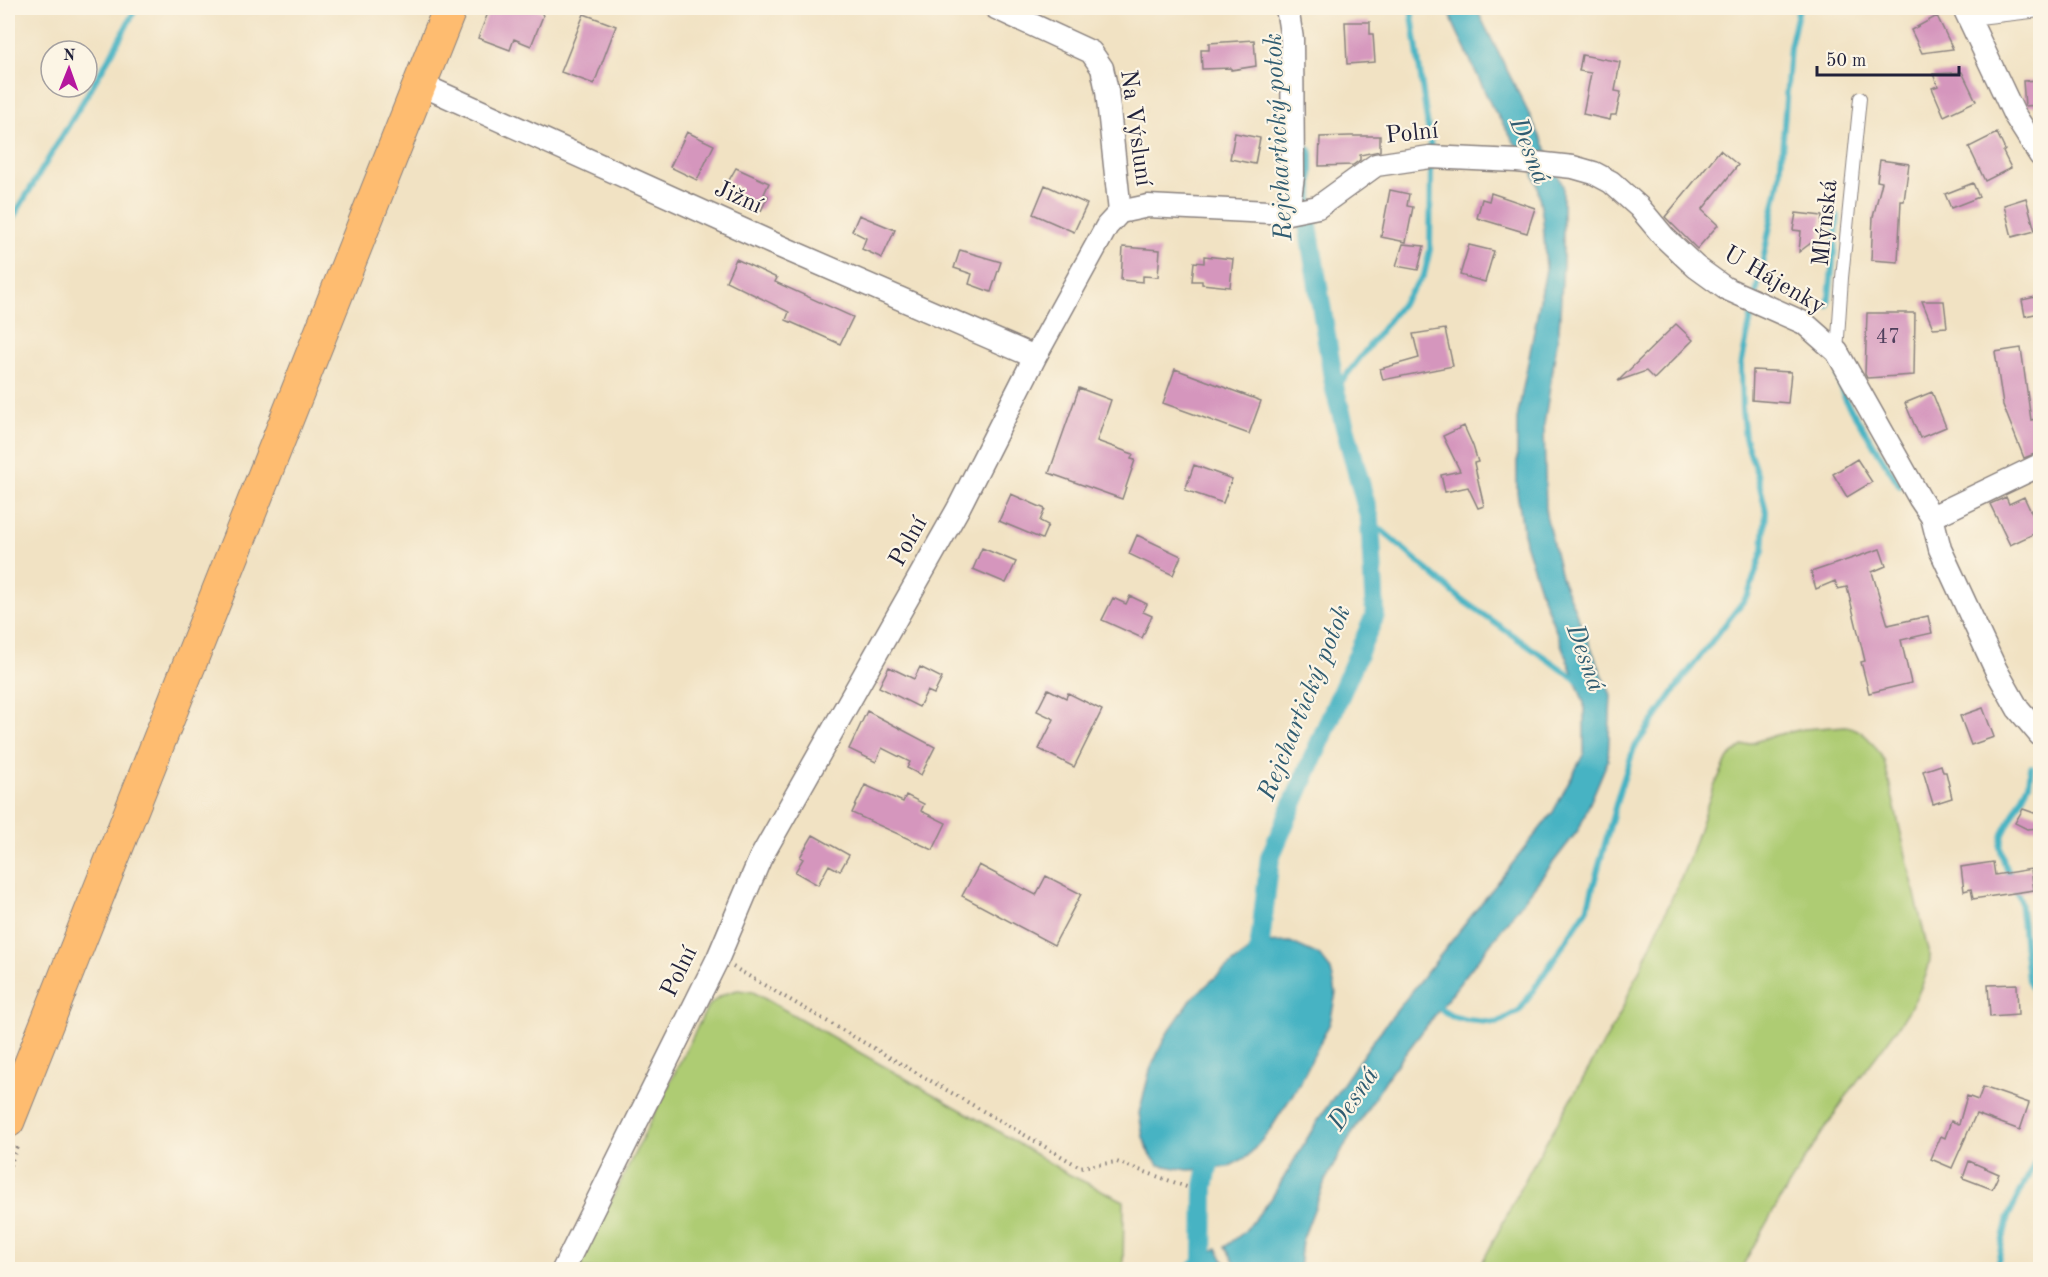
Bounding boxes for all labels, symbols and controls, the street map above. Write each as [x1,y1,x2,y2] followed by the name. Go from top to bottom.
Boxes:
[1261,33,1297,242] water label: Rejchartický potok
[39,39,99,99] north arrow
[1817,39,1960,77] scale bar
[63,48,76,64] text: N
[1826,52,1866,70] text: 50 m
[1115,68,1155,188] street label: Na Výsluní
[1503,113,1554,188] water label: Desná
[1384,119,1440,149] street label: Polní
[711,177,766,219] street label: Jižní
[1810,178,1842,268] street label: Mlýnská
[1719,242,1829,320] street label: U Hájenky
[1876,327,1900,348] house number: 47
[886,513,933,571] street label: Polní
[1254,602,1356,805] water label: Rejchartický potok
[1560,620,1609,695] water label: Desná
[658,943,703,1001] street label: Polní
[1323,1063,1384,1136] water label: Desná

